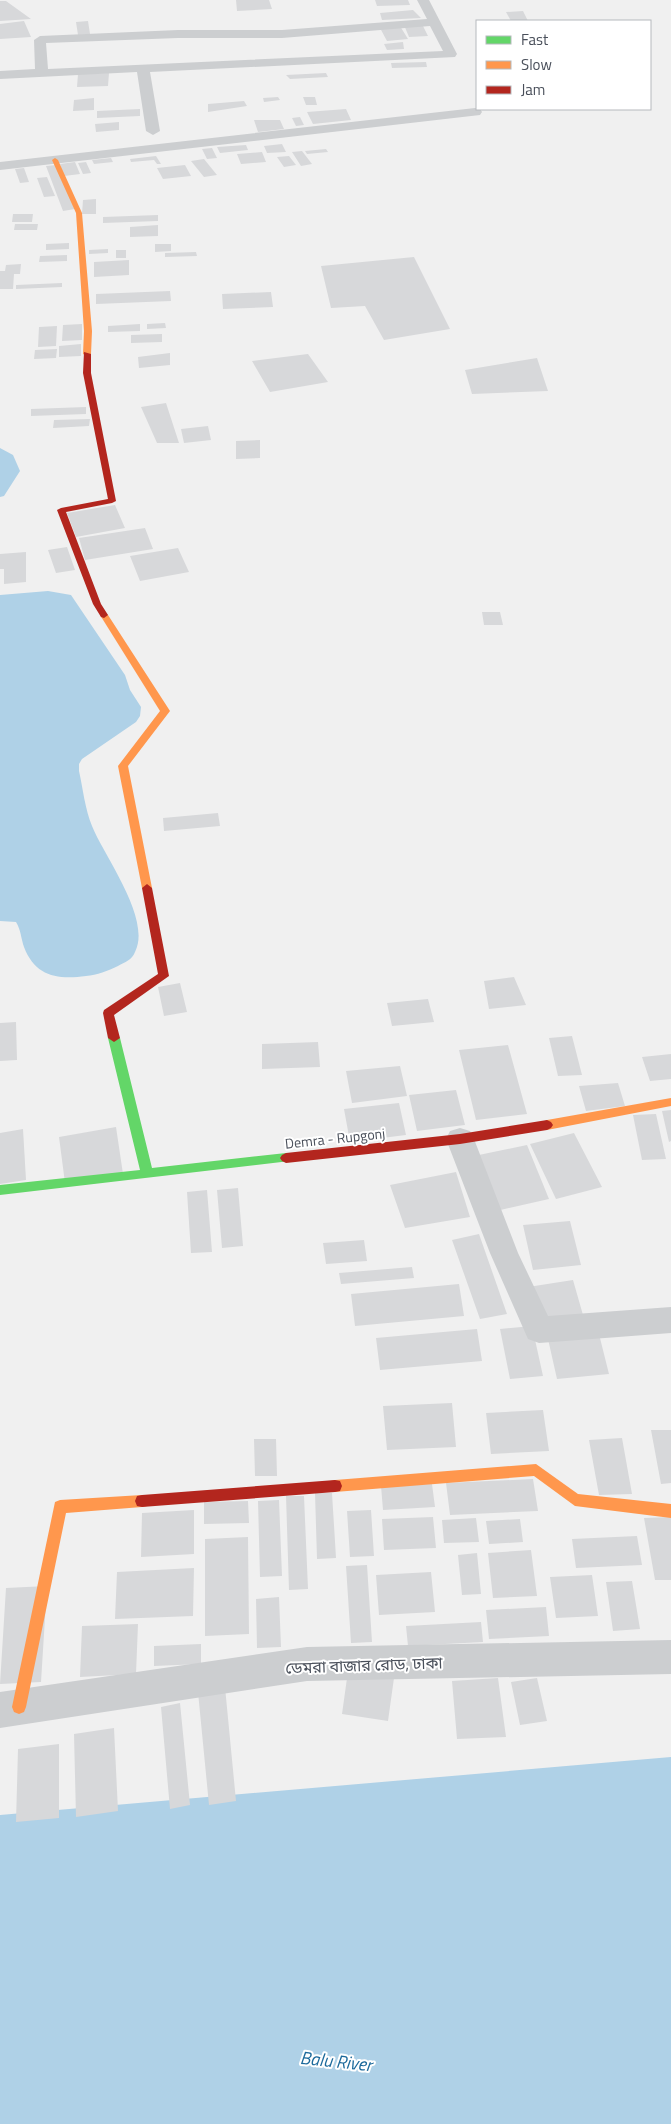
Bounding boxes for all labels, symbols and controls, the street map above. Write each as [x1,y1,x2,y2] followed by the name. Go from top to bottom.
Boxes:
[476,20,651,110] legend
[521,28,549,51] text: Fast
[521,53,552,76] text: Slow
[521,78,545,101] text: Jam
[284,1122,386,1154] street label: Demra - Rupgonj
[285,1650,444,1680] street label: ডেমরা বাজার রোড, ঢাকা
[299,2044,376,2078] water label: Balu River

